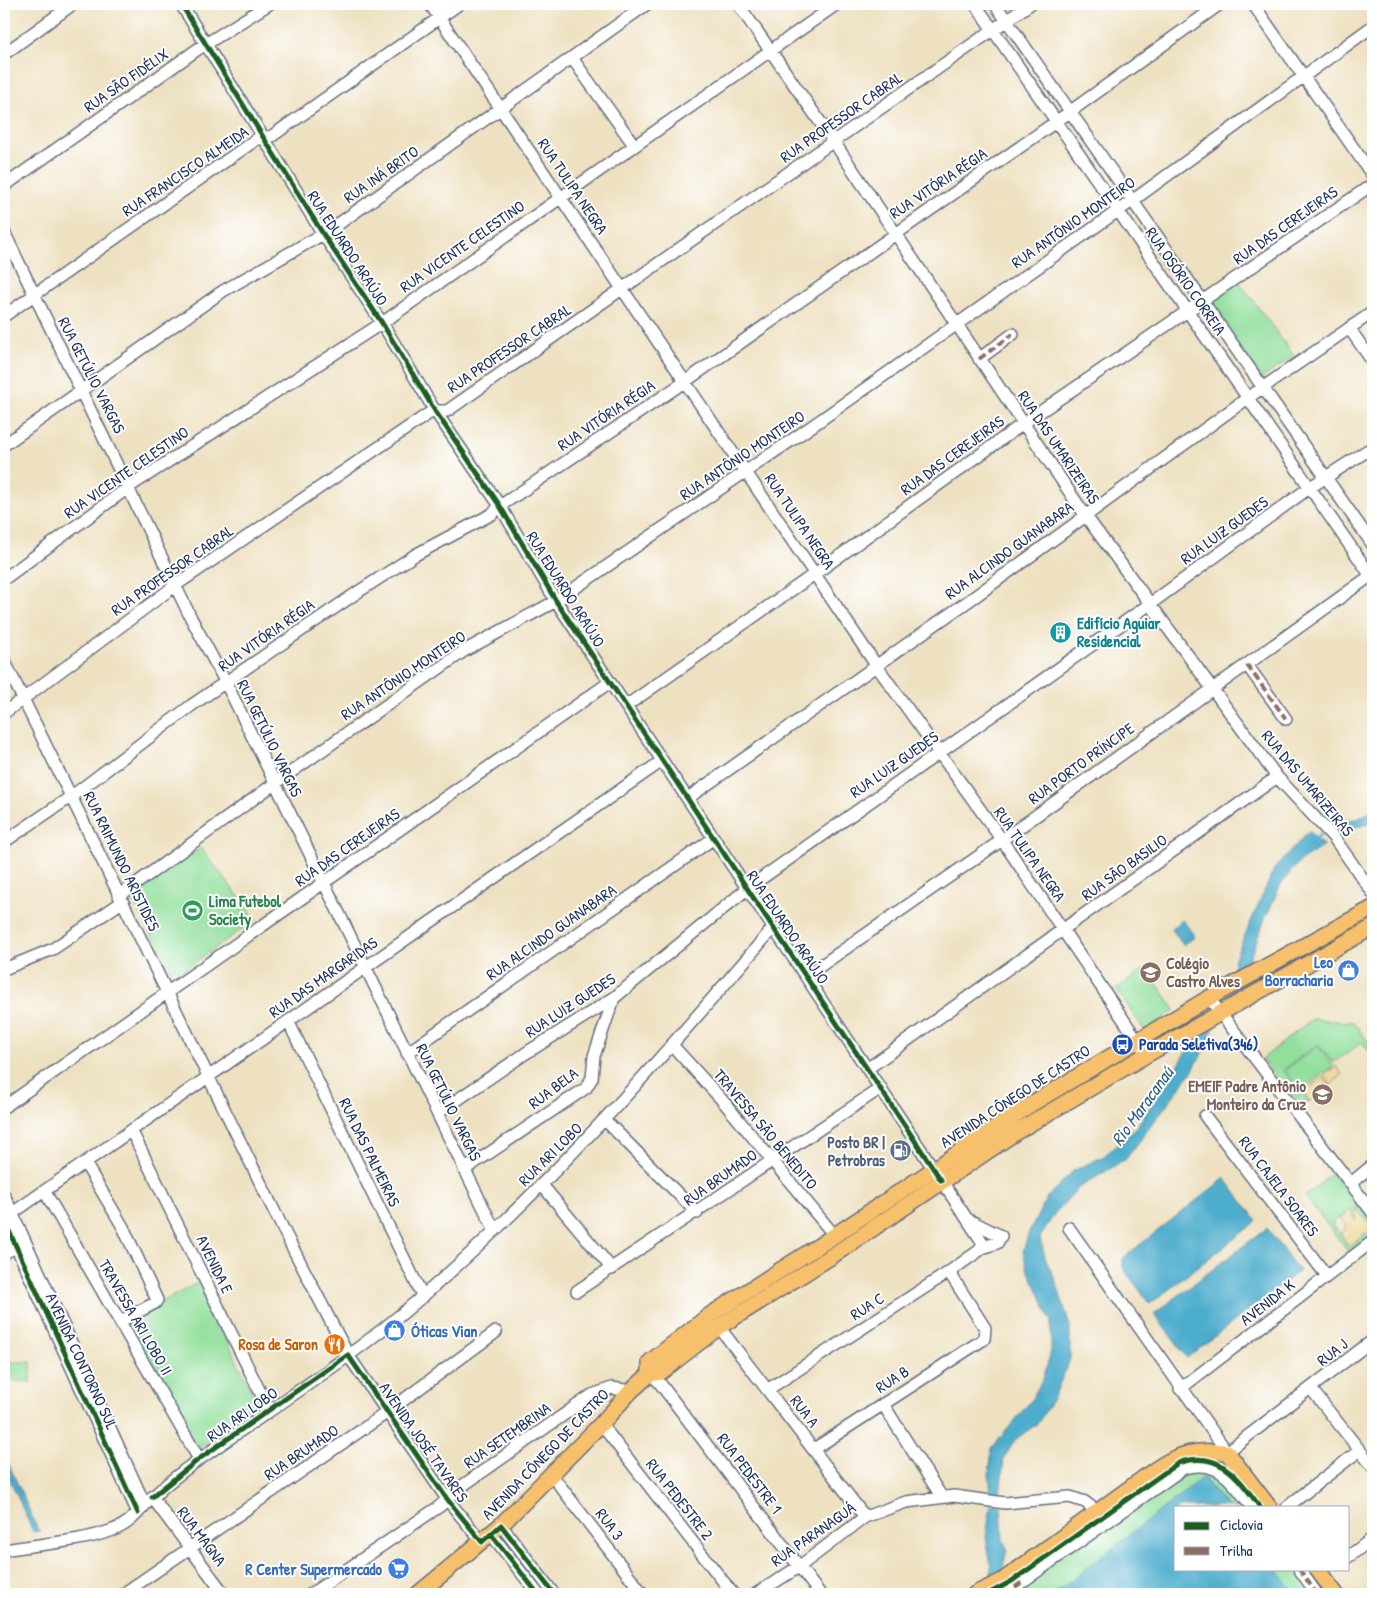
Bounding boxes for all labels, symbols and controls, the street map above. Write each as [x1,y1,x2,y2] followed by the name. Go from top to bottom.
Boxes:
[79,42,173,117] street label: RUA SÃO FIDÉLIX
[775,66,907,168] street label: RUA PROFESSOR CABRAL
[118,120,253,221] street label: RUA FRANCISCO ALMEIDA
[533,134,613,238] street label: RUA TULIPA NEGRA
[339,140,423,208] street label: RUA INÁ BRITO
[885,142,991,224] street label: RUA VITÓRIA RÉGIA
[1007,171,1139,273] street label: RUA ANTÔNIO MONTEIRO
[1228,180,1342,269] street label: RUA DAS CEREJEIRAS
[303,186,393,310] street label: RUA EDUARDO ARAÚJO
[395,195,529,297] street label: RUA VICENTE CELESTINO
[1141,223,1232,340] street label: RUA OSÓRIO CORREIA
[443,298,575,398] street label: RUA PROFESSOR CABRAL
[53,313,131,438] street label: RUA GETÚLIO VARGAS
[553,374,659,456] street label: RUA VITÓRIA RÉGIA
[1013,386,1106,509] street label: RUA DAS UMARIZEIRAS
[675,405,809,505] street label: RUA ANTÔNIO MONTEIRO
[896,409,1009,500] street label: RUA DAS CEREJEIRAS
[59,421,193,523] street label: RUA VICENTE CELESTINO
[760,469,840,573] street label: RUA TULIPA NEGRA
[1176,490,1273,569] street label: RUA LUIZ GUEDES
[940,496,1078,604] street label: RUA ALCINDO GUANABARA
[106,519,238,621] street label: RUA PROFESSOR CABRAL
[521,527,611,651] street label: RUA EDUARDO ARAÚJO
[213,594,319,676] street label: RUA VITÓRIA RÉGIA
[1077,612,1161,652] place label: Edifício Aguiar Residencial
[1049,620,1073,644] building icon: Edifício Aguiar Residencial
[336,625,470,725] street label: RUA ANTÔNIO MONTEIRO
[232,676,308,801] street label: RUA GETÚLIO VARGAS
[1024,717,1138,809] street label: RUA PORTO PRÍNCIPE
[845,725,943,803] street label: RUA LUIZ GUEDES
[1257,725,1359,841] street label: RUA DAS UMARIZEIRAS
[79,787,166,935] street label: RUA RAIMUNDO ARISTIDES
[290,802,404,891] street label: RUA DAS CEREJEIRAS
[989,802,1071,906] street label: RUA TULIPA NEGRA
[1077,828,1171,906] street label: RUA SÃO BASILIO
[742,866,834,988] street label: RUA EDUARDO ARAÚJO
[482,879,621,985] street label: RUA ALCINDO GUANABARA
[209,890,282,931] place label: Lima Futebol Society
[181,898,205,922] sports icon: Lima Futebol Society
[264,931,382,1023] street label: RUA DAS MARGARIDAS
[1265,951,1334,991] place label: Leo Borracharia
[1166,952,1241,992] place label: Colégio Castro Alves
[1337,959,1361,983] shop icon: Leo Borracharia
[1138,960,1162,984] school or university icon: Colégio Castro Alves
[521,967,620,1042] street label: RUA LUIZ GUEDES
[1111,1032,1135,1056] bus stop icon: Parada Seletiva(346)
[1139,1033,1259,1055] place label: Parada Seletiva(346)
[936,1039,1094,1153] street label: AVENIDA CÔNEGO DE CASTRO
[411,1040,487,1165] street label: RUA GETÚLIO VARGAS
[1105,1060,1180,1150] water label: Rio Maracanaú
[524,1062,582,1114] street label: RUA BELA
[709,1064,823,1194] street label: TRAVESSA SÃO BENEDITO
[1188,1075,1307,1115] place label: EMEIF Padre Antônio Monteiro da Cruz
[1310,1083,1334,1107] school or university icon: EMEIF Padre Antônio Monteiro da Cruz
[334,1094,406,1211] street label: RUA DAS PALMEIRAS
[513,1117,587,1191] street label: RUA ARI LOBO
[827,1131,886,1171] place label: Posto BR | Petrobras
[1234,1131,1324,1241] street label: RUA CAJELA SOARES
[889,1139,913,1163] fuel station icon: Posto BR | Petrobras
[679,1143,761,1211] street label: RUA BRUMADO
[191,1231,239,1297] street label: AVENIDA E
[94,1255,178,1379] street label: TRAVESSA ARI LOBO II
[1235,1273,1299,1330] street label: AVENIDA K
[846,1287,888,1325] street label: RUA C
[41,1289,123,1433] street label: AVENIDA CONTORNO SUL
[383,1319,407,1343] shop icon: Óticas Vian
[411,1320,477,1342] place label: Óticas Vian
[322,1332,346,1356] restaurant icon: Rosa de Saron
[238,1333,318,1355] place label: Rosa de Saron
[1312,1333,1352,1371] street label: RUA J
[871,1360,913,1398] street label: RUA B
[374,1378,474,1507] street label: AVENIDA JOSÉ TAVARES
[202,1381,282,1447] street label: RUA ARI LOBO
[476,1383,614,1524] street label: AVENIDA CÔNEGO DE CASTRO
[785,1390,825,1432] street label: RUA A
[459,1397,555,1473] street label: RUA SETEMBRINA
[259,1419,343,1485] street label: RUA BRUMADO
[712,1428,788,1518] street label: RUA PEDESTRE 1
[641,1454,719,1545] street label: RUA PEDESTRE 2
[766,1497,860,1571] street label: RUA PARANAGUÁ
[172,1502,232,1570] street label: RUA MAGNA
[591,1504,629,1544] street label: RUA 3
[1174,1506,1350,1570] legend
[1220,1514,1263,1535] text: Ciclovia
[1220,1540,1252,1561] text: Trilha
[386,1557,410,1581] supermarket icon: R Center Supermercado
[245,1558,383,1581] place label: R Center Supermercado

